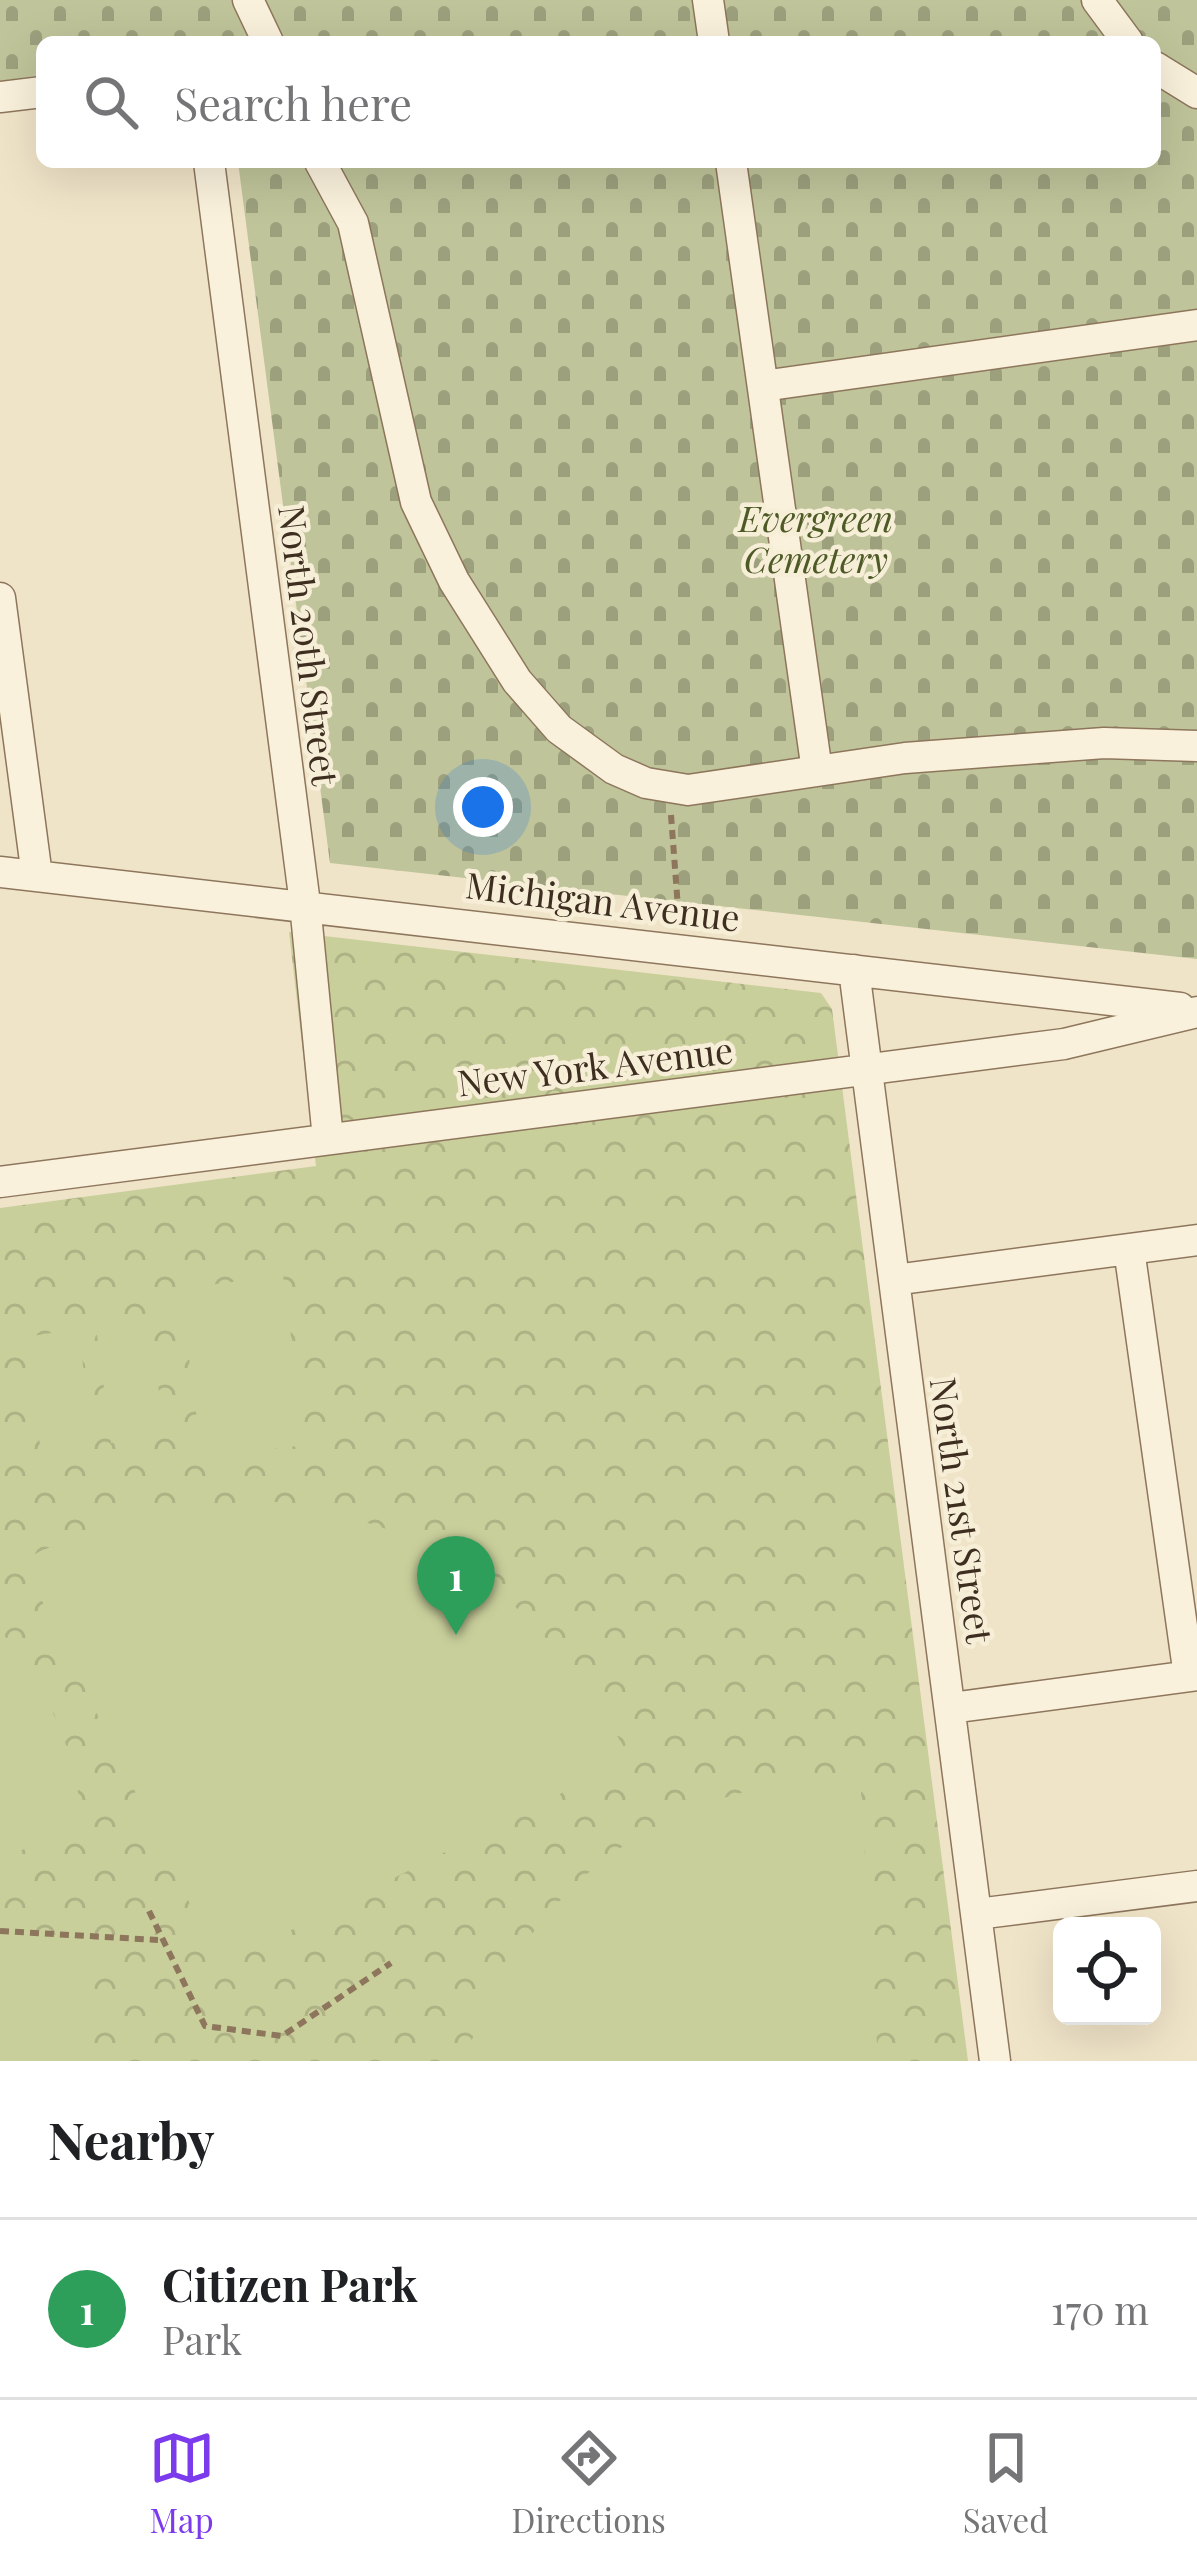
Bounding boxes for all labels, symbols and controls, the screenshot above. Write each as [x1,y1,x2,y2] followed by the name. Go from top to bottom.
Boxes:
[36,36,1161,168] search box
[78,69,144,135] icon: search
[174,72,412,132] text: Search here
[737,493,893,582] park label: Evergreen Cemetery
[269,502,351,789] street label: North 20th Street
[453,777,513,837] your location
[463,859,743,941] street label: Michigan Avenue
[455,1024,735,1106] street label: New York Avenue
[921,1374,1006,1647] street label: North 21st Street
[417,1536,495,1635] pin: 1
[1053,1917,1161,2025] map controls
[1053,1917,1161,2025] button: locate
[48,2105,214,2173] text: Nearby
[162,2253,418,2313] text: Citizen Park
[80,2283,94,2335] text: 1
[1051,2283,1149,2335] text: 170 m
[162,2313,242,2365] text: Park
[149,2425,215,2541] tab: Map
[512,2425,666,2541] tab: Directions
[963,2425,1049,2541] tab: Saved

